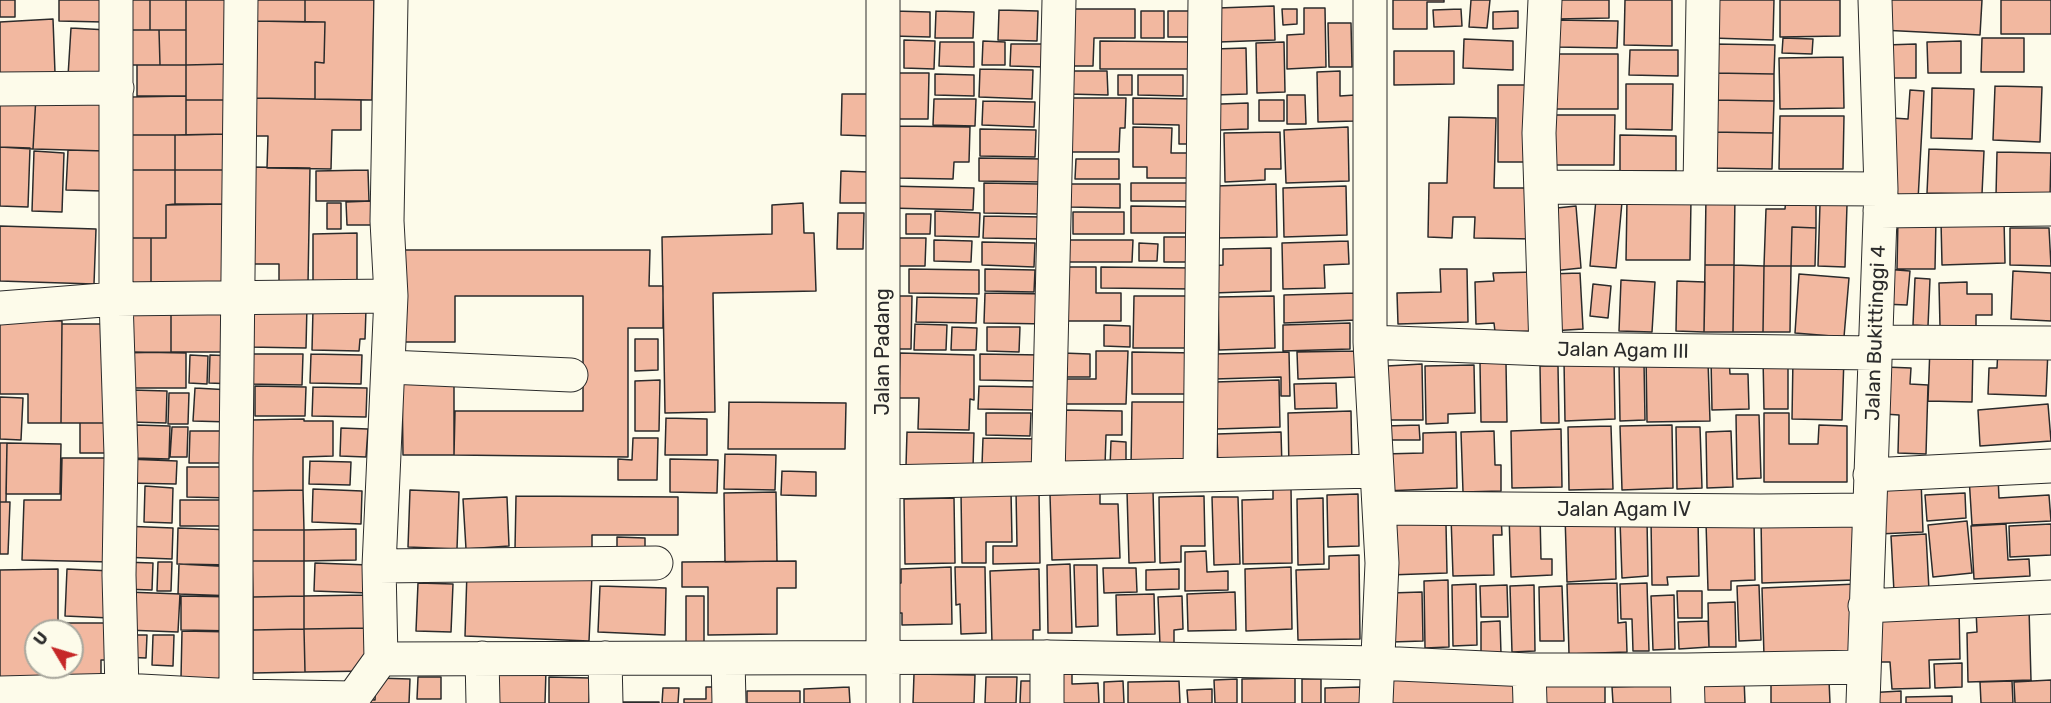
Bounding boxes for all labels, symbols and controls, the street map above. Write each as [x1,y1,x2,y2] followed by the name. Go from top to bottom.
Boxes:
[1861,245,1891,421] street label: Jalan Bukittinggi 4
[871,288,895,416] street label: Jalan Padang
[1557,338,1689,364] street label: Jalan Agam III
[1557,498,1691,522] street label: Jalan Agam IV
[24,619,84,679] north arrow
[30,628,52,649] text: U

